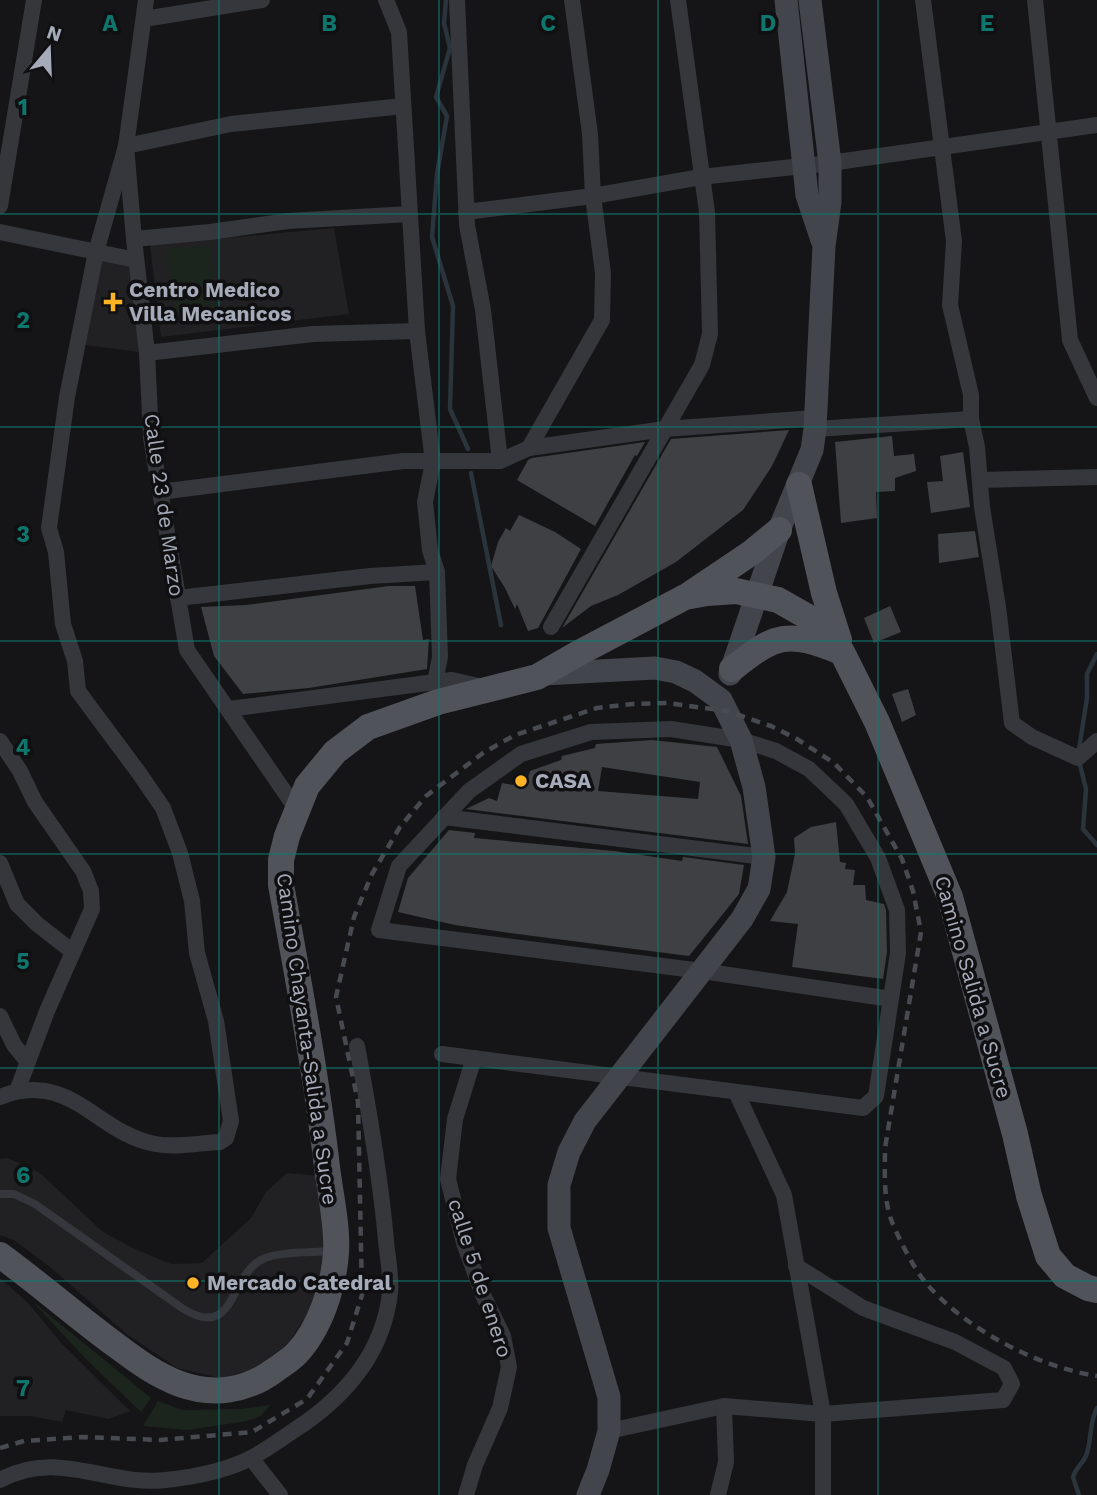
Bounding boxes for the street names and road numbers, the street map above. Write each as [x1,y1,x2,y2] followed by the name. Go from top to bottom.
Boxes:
[139,412,190,598] street label: Calle 23 de Marzo
[272,871,343,1207] street label: Camino Chayanta-Salida a Sucre
[930,873,1017,1101] street label: Camino Salida a Sucre
[443,1195,518,1360] street label: calle 5 de enero

